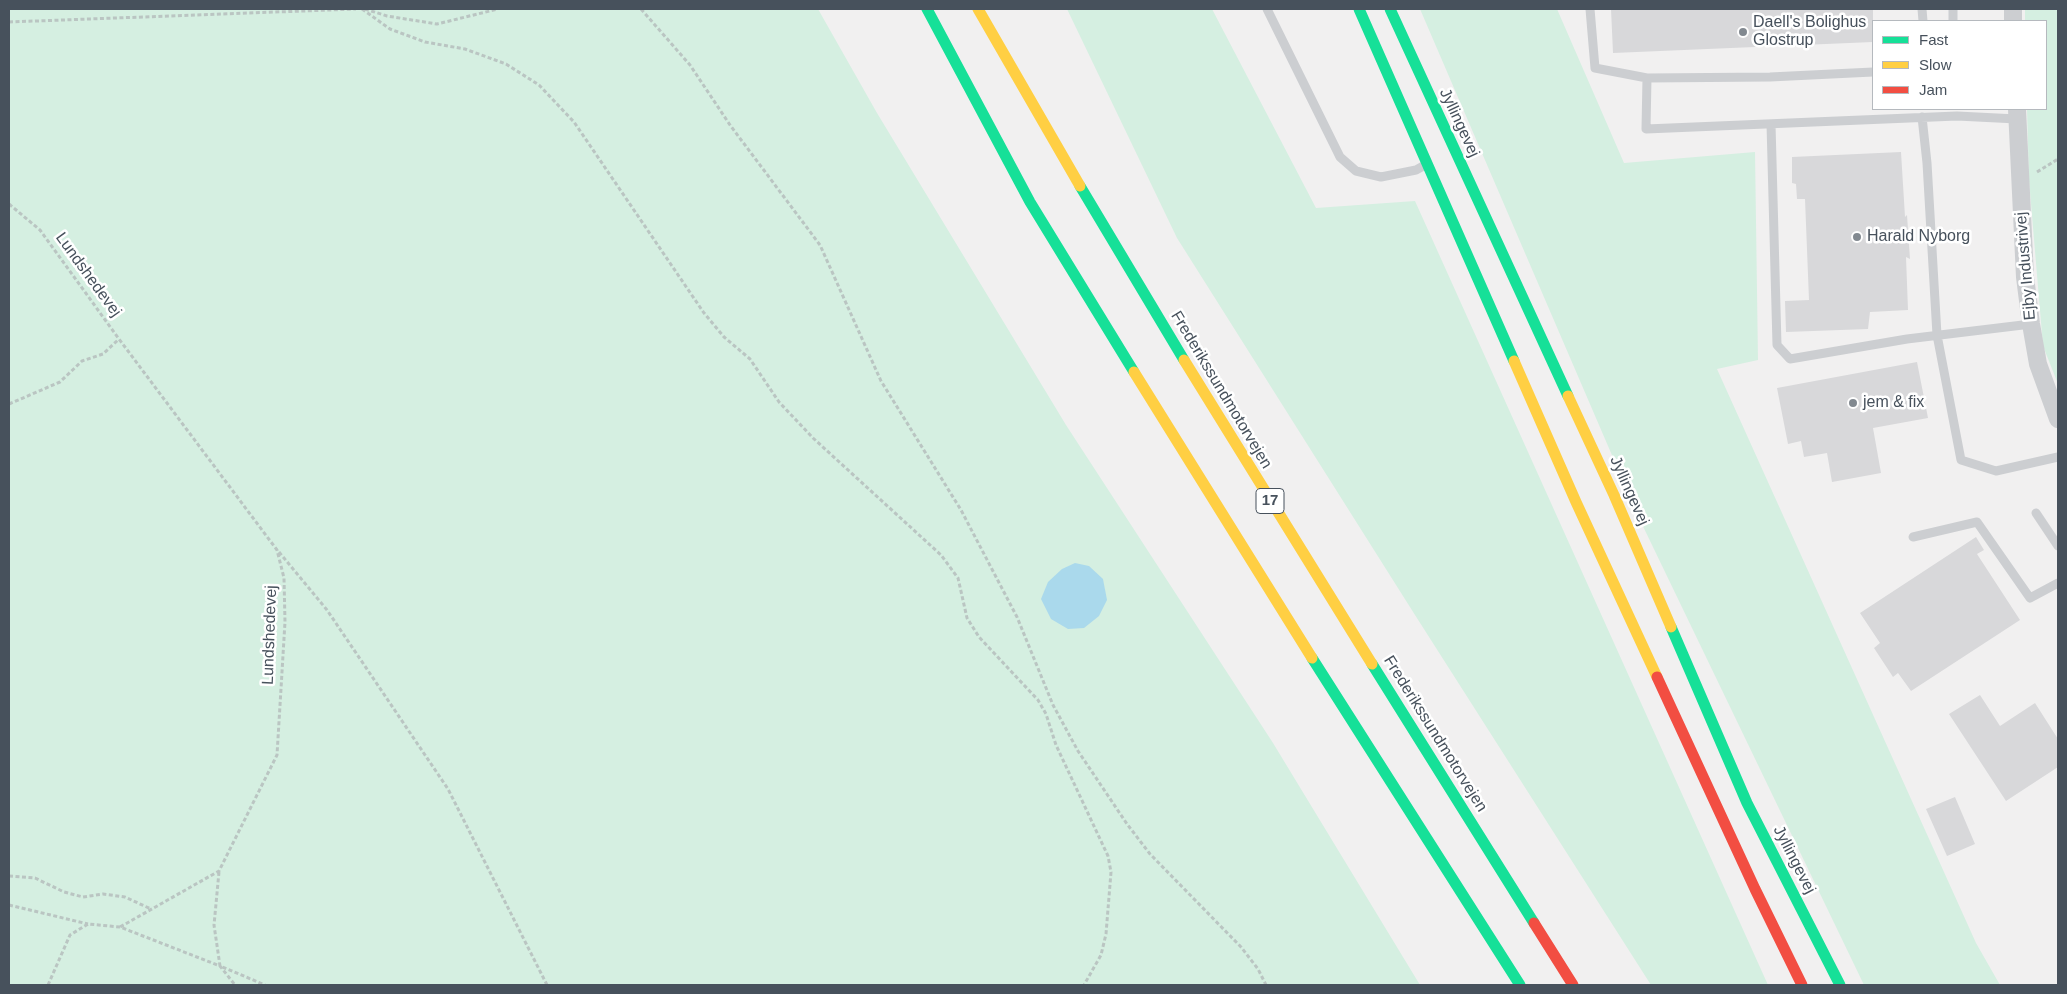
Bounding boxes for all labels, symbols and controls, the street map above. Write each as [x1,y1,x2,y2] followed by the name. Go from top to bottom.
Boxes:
[1753,13,1866,51] place label: Daell's Bolighus Glostrup
[1872,20,2047,110] legend
[1737,26,1749,38] marker: Daell's Bolighus Glostrup
[1919,31,1948,48] text: Fast
[1919,56,1952,73] text: Slow
[1919,81,1947,98] text: Jam
[1435,85,1483,161] street label: Jyllingevej
[2012,211,2040,321] street label: Ejby Industrivej
[1867,227,1970,247] place label: Harald Nyborg
[51,229,125,321] street label: Lundshedevej
[1851,231,1863,243] marker: Harald Nyborg
[1166,308,1276,472] street label: Frederikssundmotorvejen
[1863,393,1924,413] place label: jem & fix
[1847,397,1859,409] marker: jem & fix
[1605,453,1653,529] street label: Jyllingevej
[1256,488,1284,514] road number: 17
[259,585,281,685] street label: Lundshedevej
[1379,652,1491,816] street label: Frederikssundmotorvejen
[1769,823,1819,897] street label: Jyllingevej

